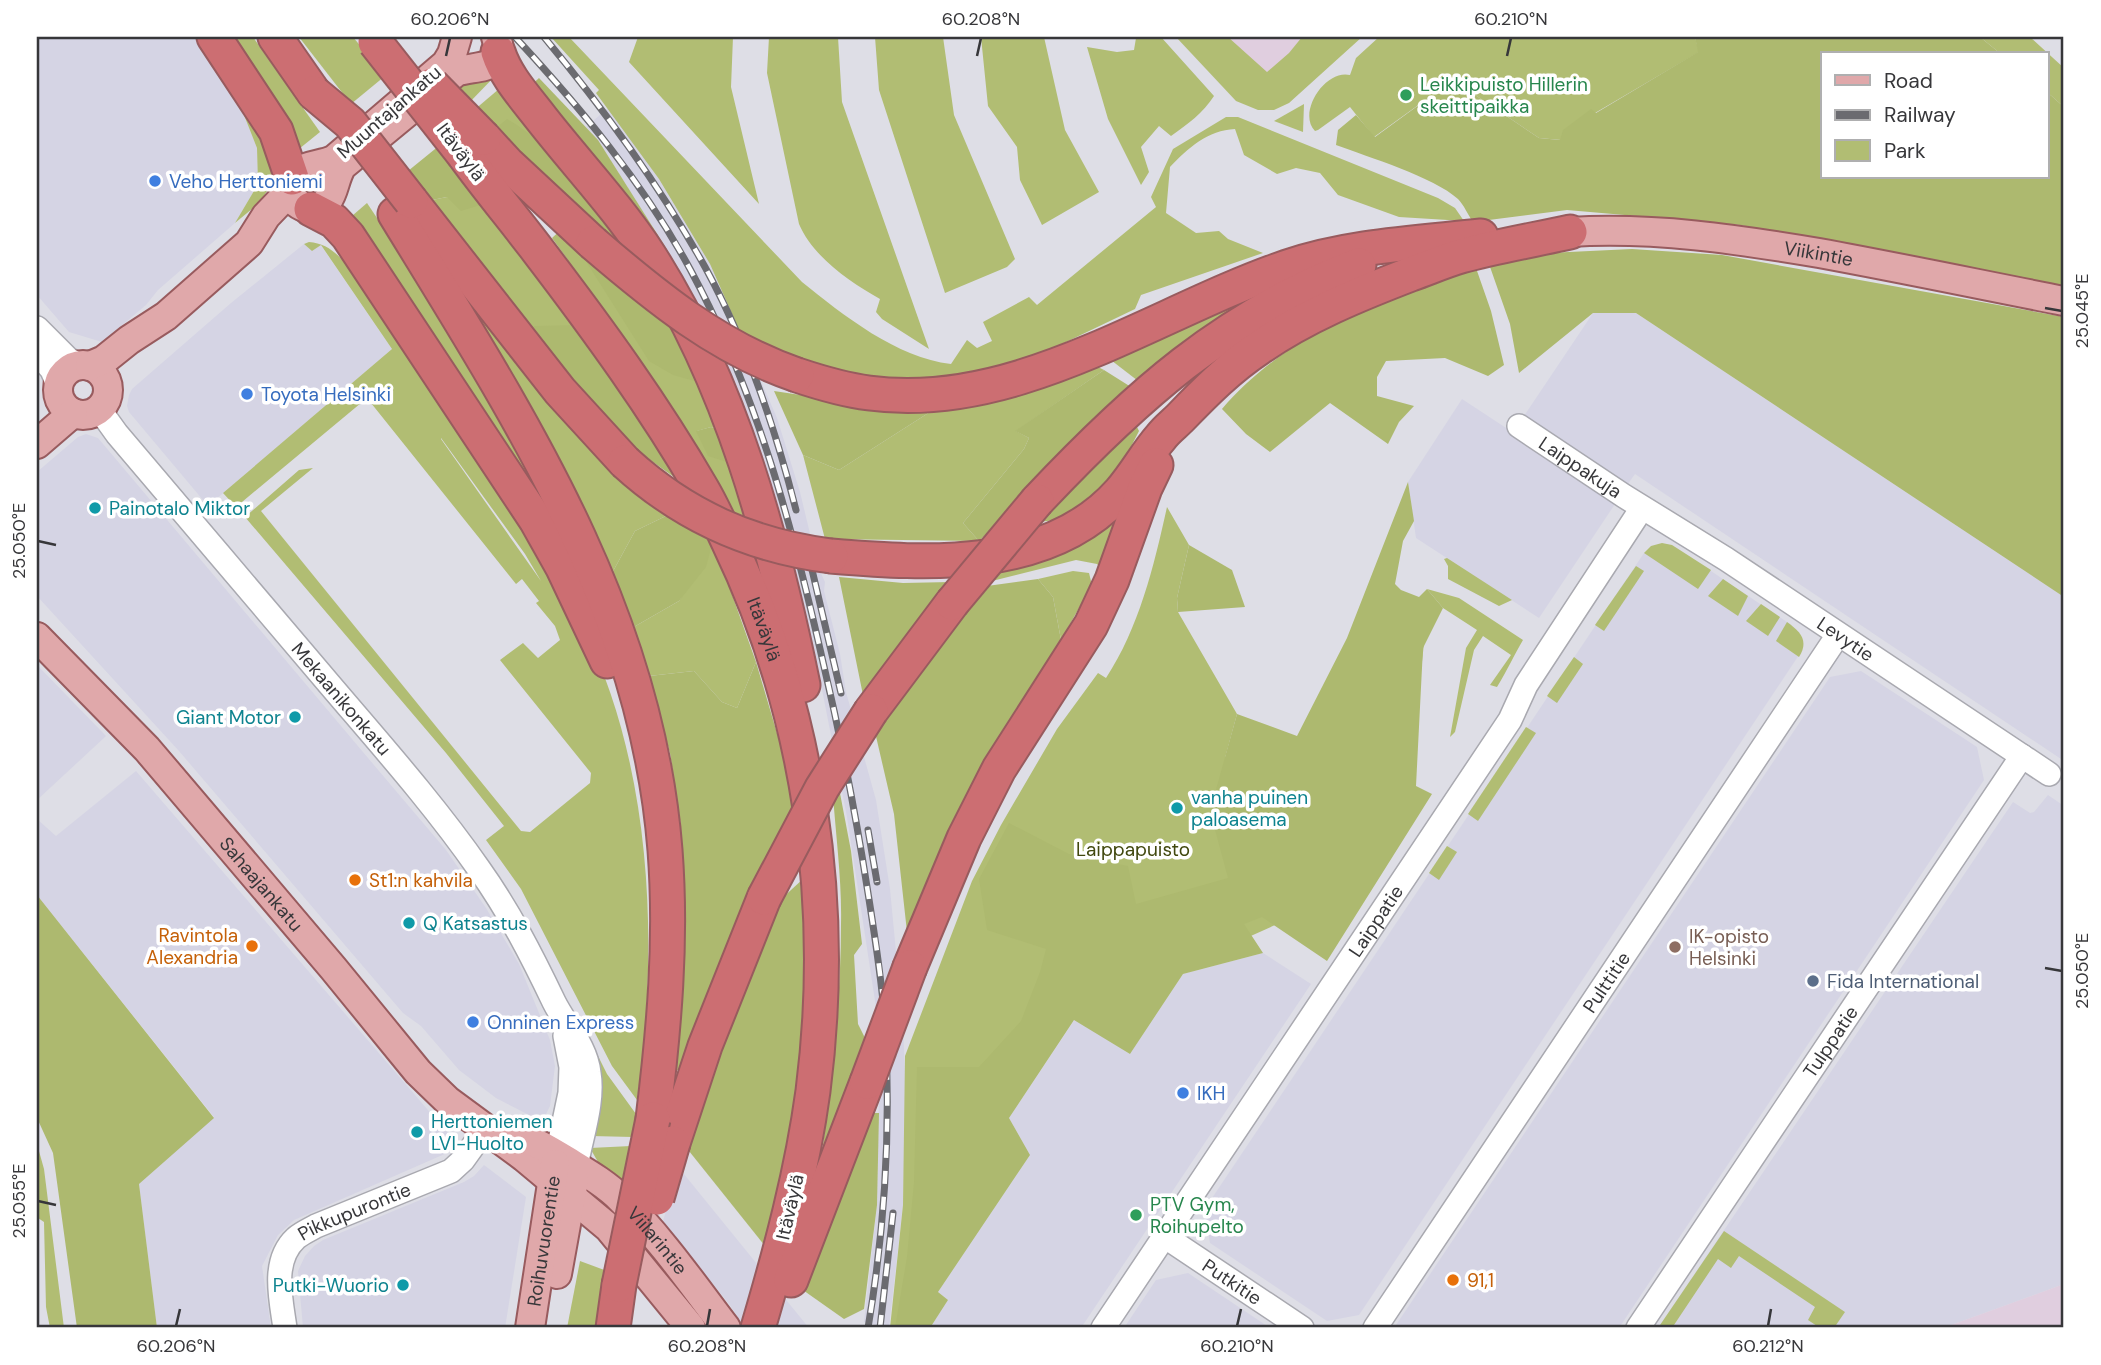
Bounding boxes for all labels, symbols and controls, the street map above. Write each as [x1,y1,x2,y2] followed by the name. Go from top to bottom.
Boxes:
[411,7,489,31] text: 60.206°N
[942,7,1020,31] text: 60.208°N
[1474,7,1548,31] text: 60.210°N
[1821,52,2048,178] legend
[332,60,446,164] street label: Muuntajankatu
[1884,67,1933,95] text: Road
[1420,72,1588,119] place label: Leikkipuisto Hillerin skeittipaikka
[1398,87,1414,103] marker: Leikkipuisto Hillerin skeittipaikka
[1884,101,1956,129] text: Railway
[431,118,491,186] street label: Itäväylä
[1884,137,1926,165] text: Park
[169,169,323,194] place label: Veho Herttoniemi
[147,173,163,189] marker: Veho Herttoniemi
[1782,235,1855,272] street label: Viikintie
[2070,274,2094,348] text: 25.045°E
[261,382,391,407] place label: Toyota Helsinki
[239,386,255,402] marker: Toyota Helsinki
[1534,430,1627,504] street label: Laippakuja
[109,496,250,521] place label: Painotalo Miktor
[87,500,103,516] marker: Painotalo Miktor
[7,503,31,579] text: 25.050°E
[741,593,787,664] street label: Itäväylä
[1812,611,1879,667] street label: Levytie
[286,637,397,760] street label: Mekaanikonkatu
[176,705,281,730] place label: Giant Motor
[287,709,303,725] marker: Giant Motor
[1191,785,1308,832] place label: vanha puinen paloasema
[1169,800,1185,816] marker: vanha puinen paloasema
[214,831,309,937] street label: Sahaajankatu
[1076,837,1190,862] park label: Laippapuisto
[369,868,473,893] place label: St1:n kahvila
[347,872,363,888] marker: St1:n kahvila
[1342,880,1409,962] street label: Laippatie
[423,911,528,936] place label: Q Katsastus
[401,915,417,931] marker: Q Katsastus
[146,923,238,970] place label: Ravintola Alexandria
[1689,924,1769,971] place label: IK-opisto Helsinki
[2070,933,2094,1009] text: 25.050°E
[244,938,260,954] marker: Ravintola Alexandria
[1667,939,1683,955] marker: IK-opisto Helsinki
[1577,947,1636,1018] street label: Pulttitie
[1827,969,1979,994] place label: Fida International
[1805,973,1821,989] marker: Fida International
[1797,1001,1863,1082] street label: Tulppatie
[487,1010,634,1035] place label: Onninen Express
[465,1014,481,1030] marker: Onninen Express
[1197,1081,1225,1106] place label: IKH
[1175,1085,1191,1101] marker: IKH
[431,1109,553,1156] place label: Herttoniemen LVI-Huolto
[409,1124,425,1140] marker: Herttoniemen LVI-Huolto
[7,1164,31,1238] text: 25.055°E
[770,1172,810,1242] street label: Itäväylä
[521,1174,566,1308] street label: Roihuvuorentie
[293,1176,414,1246] street label: Pikkupurontie
[1150,1192,1244,1239] place label: PTV Gym, Roihupelto
[622,1201,694,1280] street label: Viilarintie
[1128,1207,1144,1223] marker: PTV Gym, Roihupelto
[1198,1253,1267,1310] street label: Putkitie
[1467,1268,1494,1293] place label: 91,1
[1445,1272,1461,1288] marker: 91,1
[273,1273,389,1298] place label: Putki-Wuorio
[395,1277,411,1293] marker: Putki-Wuorio
[137,1334,215,1358] text: 60.206°N
[668,1334,746,1358] text: 60.208°N
[1200,1334,1274,1358] text: 60.210°N
[1732,1334,1804,1358] text: 60.212°N

